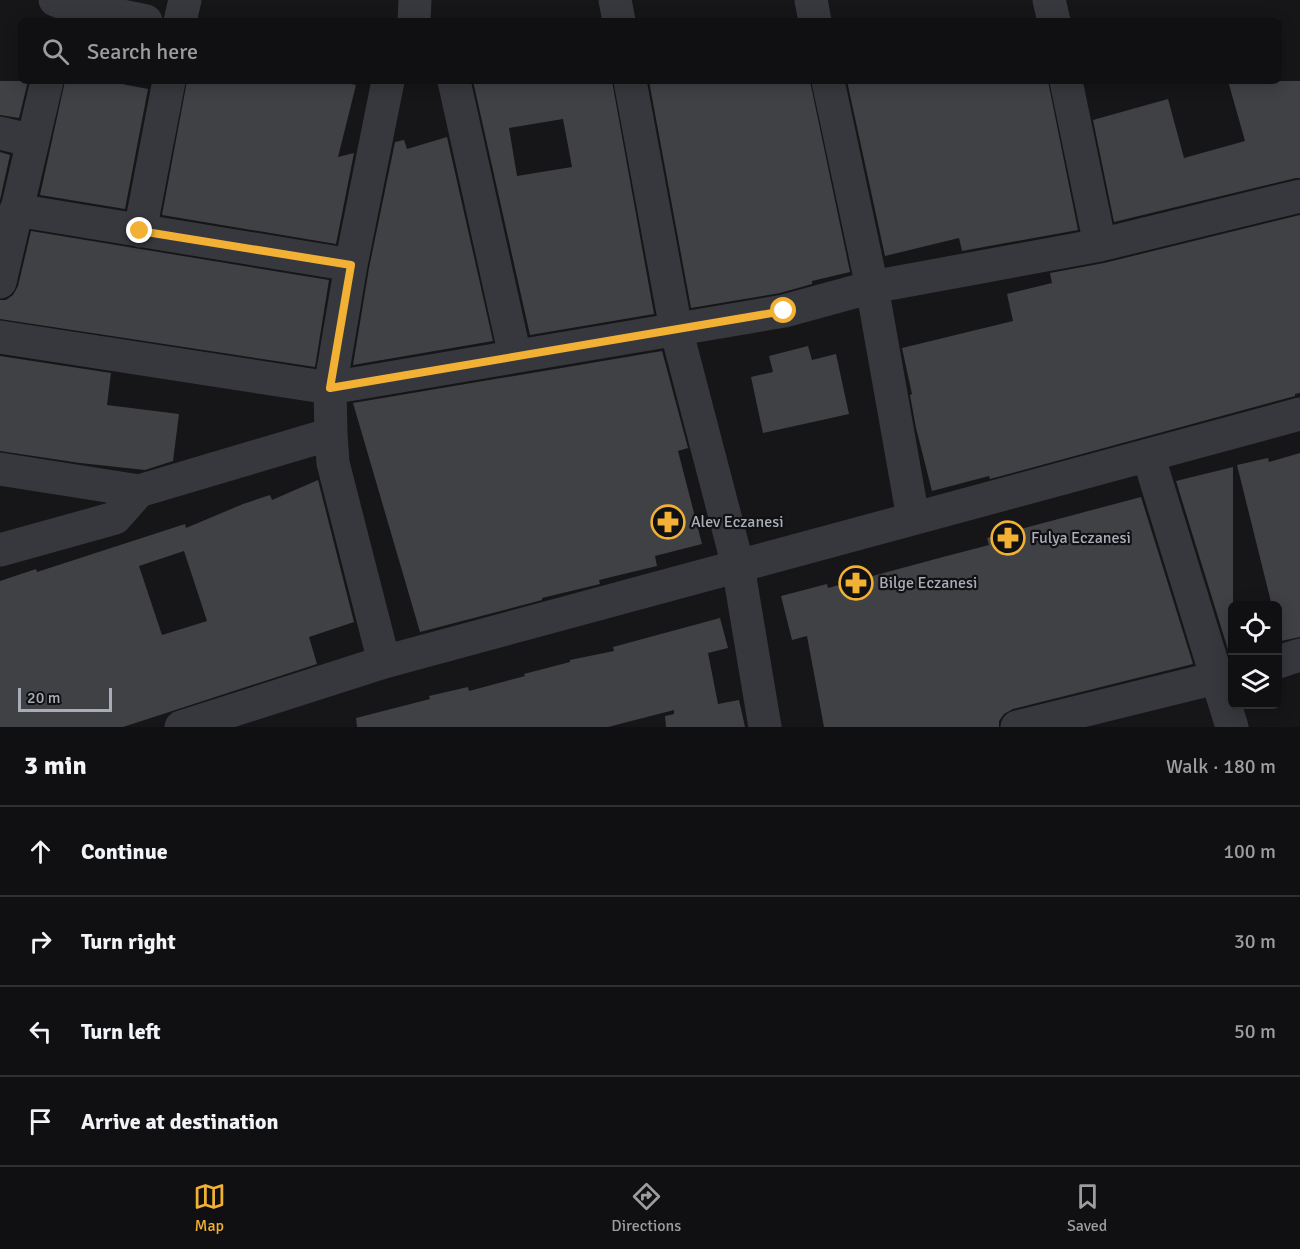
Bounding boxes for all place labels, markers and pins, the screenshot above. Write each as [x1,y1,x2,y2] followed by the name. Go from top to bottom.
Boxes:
[650,504,686,540] pharmacy icon: Alev Eczanesi
[691,512,784,532] place label: Alev Eczanesi
[990,520,1026,556] pharmacy icon: Fulya Eczanesi
[1031,528,1131,548] place label: Fulya Eczanesi
[838,565,874,601] pharmacy icon: Bilge Eczanesi
[879,573,977,593] place label: Bilge Eczanesi

